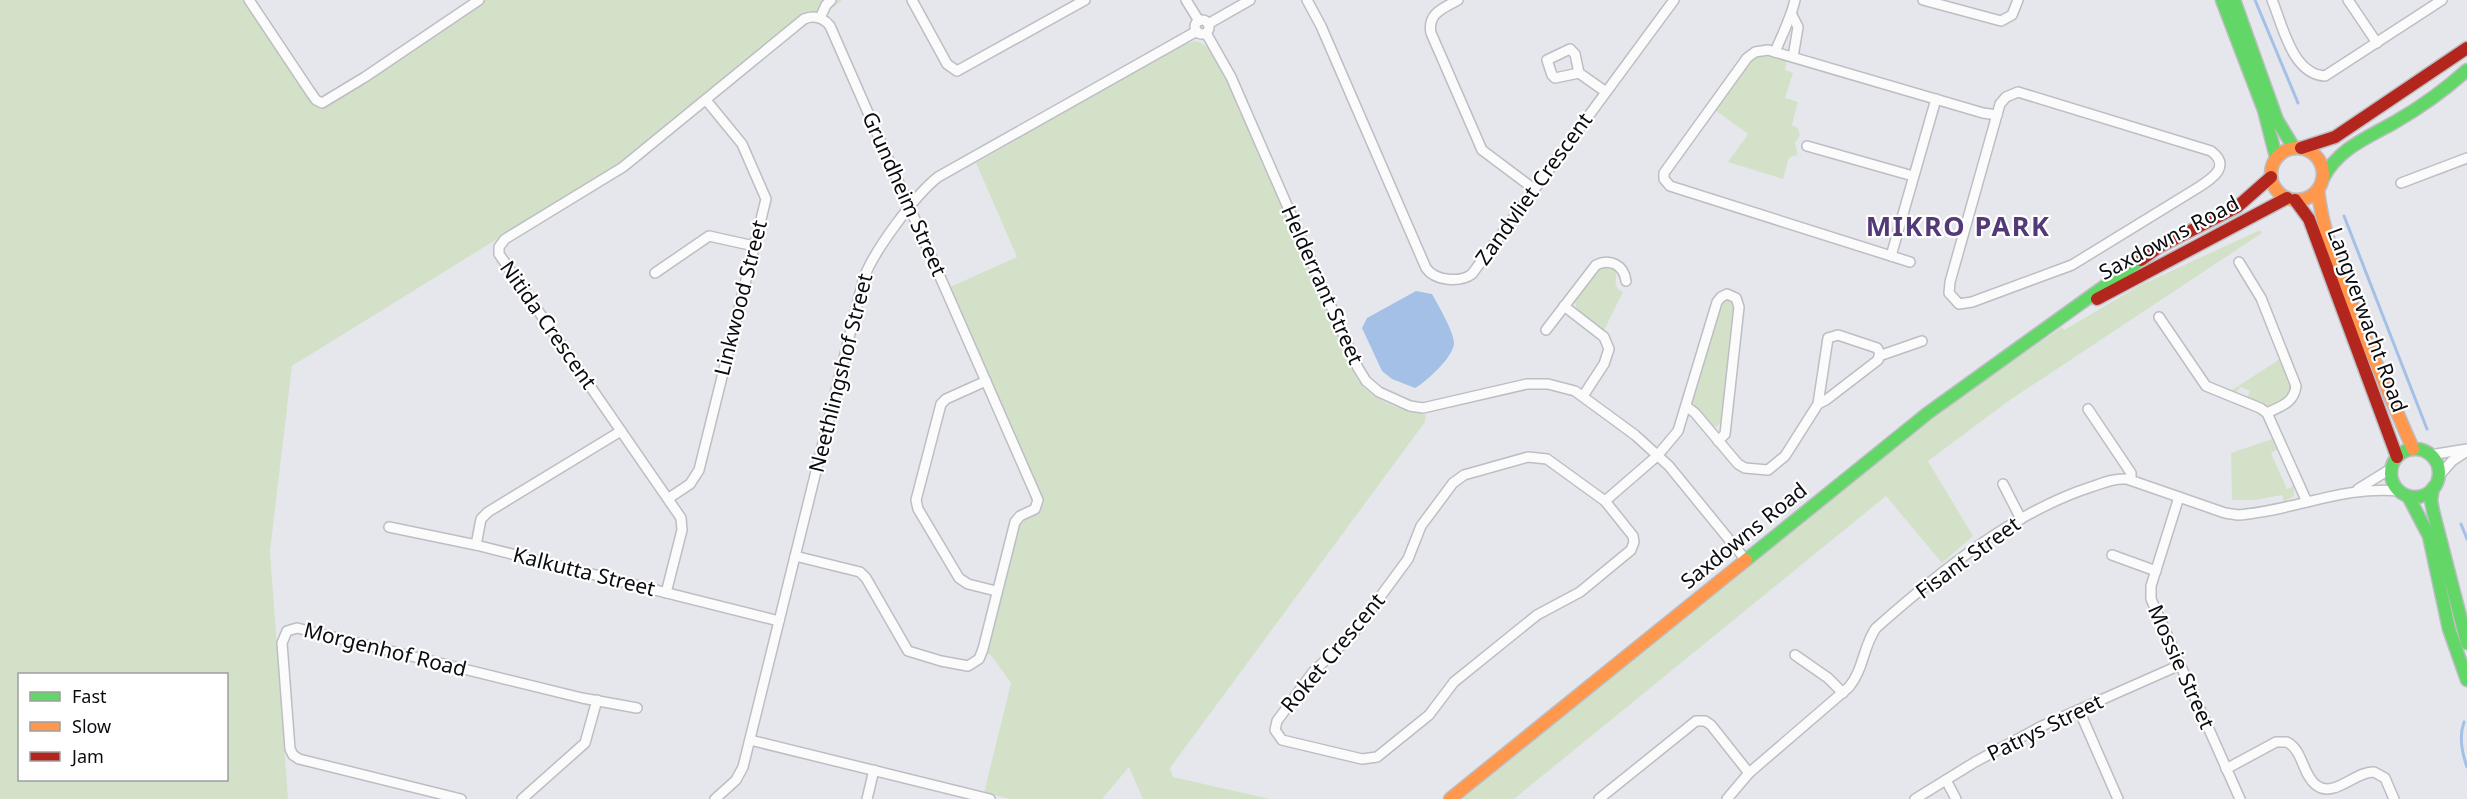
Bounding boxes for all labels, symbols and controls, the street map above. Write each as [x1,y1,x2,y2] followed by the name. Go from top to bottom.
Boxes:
[1468,106,1598,270] street label: Zandvliet Crescent
[856,107,954,280] street label: Grundheim Street
[2094,188,2243,286] street label: Saxdowns Road
[1275,201,1371,369] street label: Helderrant Street
[1866,207,2050,244] district label: MIKRO PARK
[707,217,773,379] street label: Linkwood Street
[2321,223,2414,416] street label: Langverwacht Road
[494,255,604,394] street label: Nitida Crescent
[802,270,878,475] street label: Neethlingshof Street
[1674,476,1812,595] street label: Saxdowns Road
[1910,510,2026,605] street label: Fisant Street
[510,540,659,602] street label: Kalkutta Street
[1274,586,1391,718] street label: Roket Crescent
[2142,600,2222,734] street label: Mossie Street
[301,615,470,683] street label: Morgenhof Road
[18,673,228,781] legend
[72,684,107,708] text: Fast
[1982,687,2108,767] street label: Patrys Street
[72,714,111,738] text: Slow
[70,744,104,768] text: Jam

